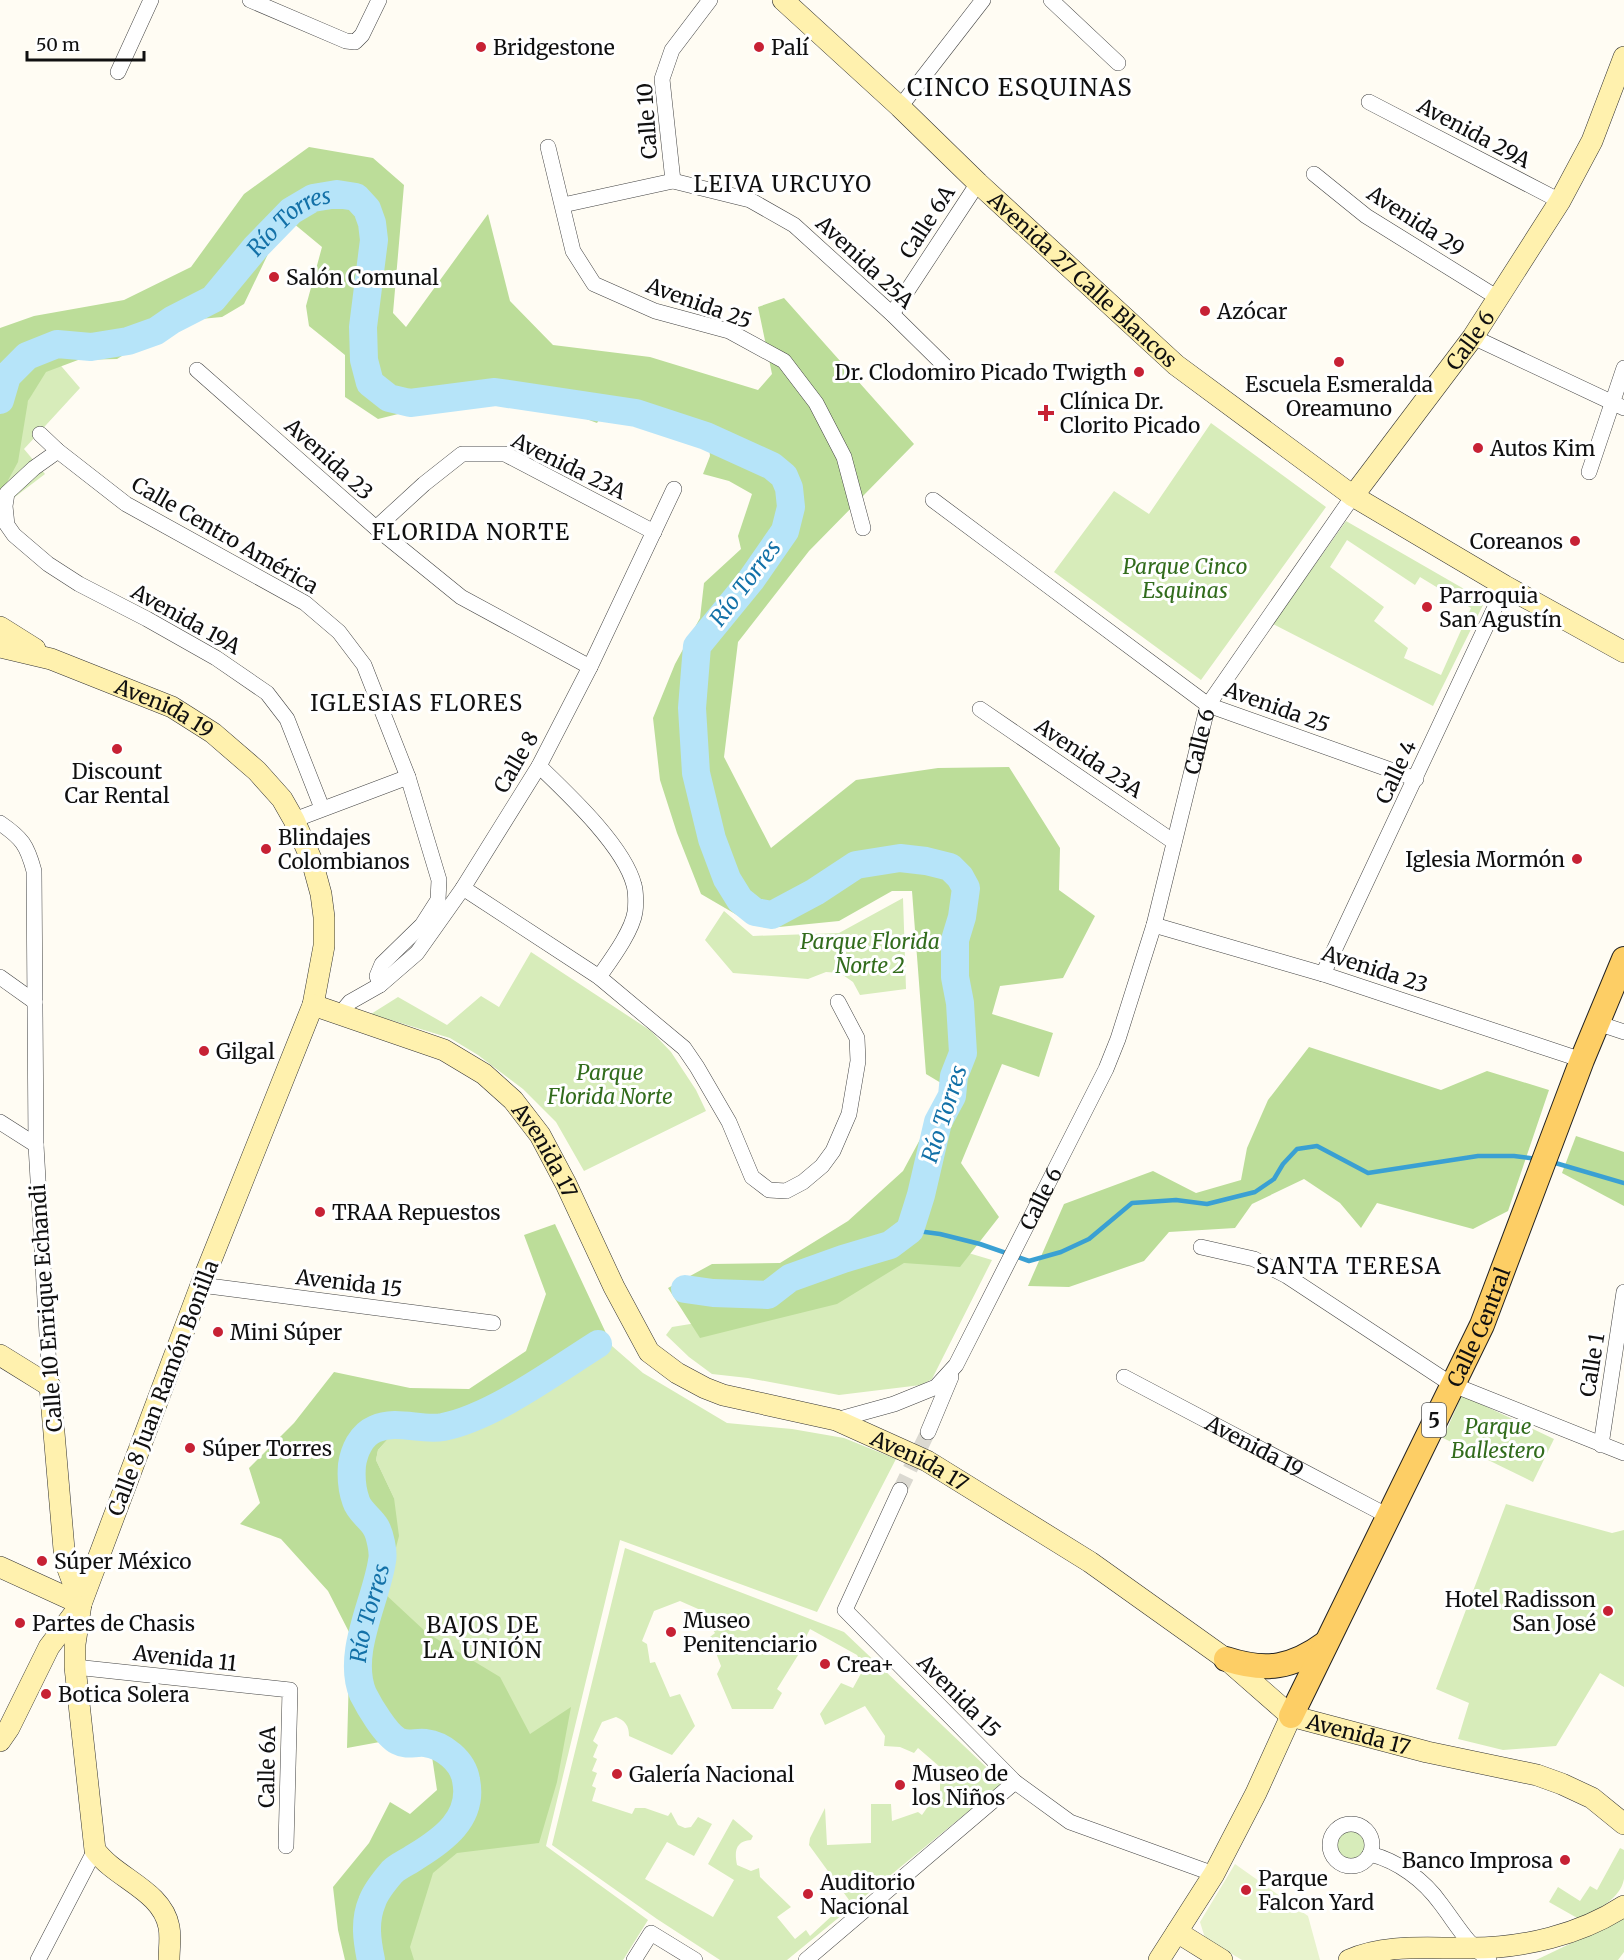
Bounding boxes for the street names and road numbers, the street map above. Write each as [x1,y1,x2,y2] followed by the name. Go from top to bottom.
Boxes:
[631,82,663,160] street label: Calle 10
[1412,91,1535,174] street label: Avenida 29A
[1361,179,1470,262] street label: Avenida 29
[893,180,961,264] street label: Calle 6A
[982,185,1183,373] street label: Avenida 27 Calle Blancos
[810,209,920,314] street label: Avenida 25A
[642,271,755,334] street label: Avenida 25
[1440,305,1500,375] street label: Calle 6
[278,412,379,506] street label: Avenida 23
[506,426,631,505] street label: Avenida 23A
[127,471,323,599] street label: Calle Centro América
[126,577,245,660] street label: Avenida 19A
[110,672,219,744] street label: Avenida 19
[1220,675,1333,738] street label: Avenida 25
[1178,706,1220,777] street label: Calle 6
[1029,712,1148,804] street label: Avenida 23A
[488,726,544,798] street label: Calle 8
[1370,736,1422,808] street label: Calle 4
[1318,939,1431,999] street label: Avenida 23
[506,1096,584,1202] street label: Avenida 17
[1013,1162,1068,1234] street label: Calle 6
[24,1183,68,1433] street label: Calle 10 Enrique Echandi
[102,1256,224,1520] street label: Calle 8 Juan Ramón Bonilla
[293,1263,404,1303] street label: Avenida 15
[1440,1263,1516,1391] street label: Calle Central
[1574,1331,1610,1399] street label: Calle 1
[1422,1403,1446,1437] road number: 5
[1200,1409,1309,1483] street label: Avenida 19
[866,1424,973,1497] street label: Avenida 17
[131,1639,238,1677] street label: Avenida 11
[911,1648,1006,1743] street label: Avenida 15
[1303,1707,1413,1761] street label: Avenida 17
[253,1726,281,1808] street label: Calle 6A

